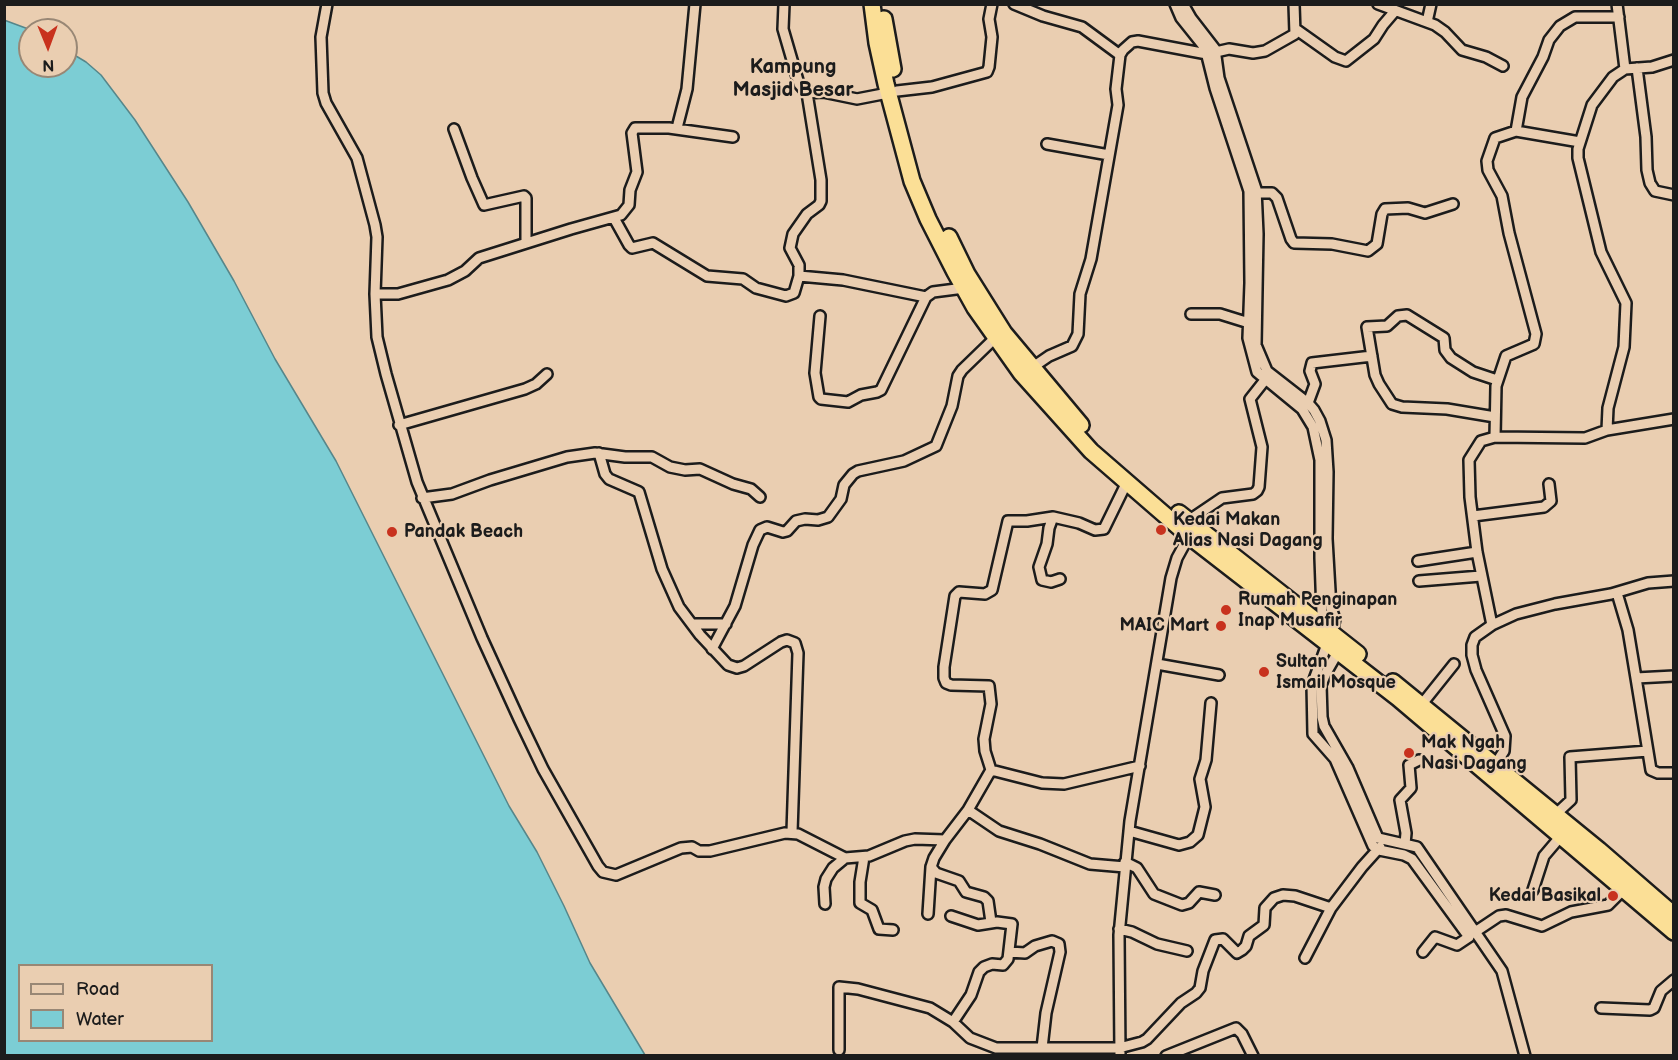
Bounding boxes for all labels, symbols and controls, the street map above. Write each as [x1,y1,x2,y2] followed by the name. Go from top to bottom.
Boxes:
[18,18,78,78] north arrow
[42,55,54,74] text: N
[733,56,853,103] district label: Kampung Masjid Besar
[1173,509,1323,552] place label: Kedai Makan Alias Nasi Dagang
[404,521,523,543] place label: Pandak Beach
[1154,523,1168,537] marker: Kedai Makan Alias Nasi Dagang
[385,525,399,539] marker: Pandak Beach
[1238,589,1397,632] place label: Rumah Penginapan Inap Musafir
[1219,603,1233,617] marker: Rumah Penginapan Inap Musafir
[1119,615,1209,637] place label: MAIC Mart
[1214,619,1228,633] marker: MAIC Mart
[1276,651,1396,694] place label: Sultan Ismail Mosque
[1257,665,1271,679] marker: Sultan Ismail Mosque
[1421,732,1527,774] place label: Mak Ngah Nasi Dagang
[1402,746,1416,760] marker: Mak Ngah Nasi Dagang
[1489,885,1601,907] place label: Kedai Basikal
[1606,889,1620,903] marker: Kedai Basikal
[18,964,213,1042] legend
[76,979,120,1000] text: Road
[76,1009,124,1030] text: Water

